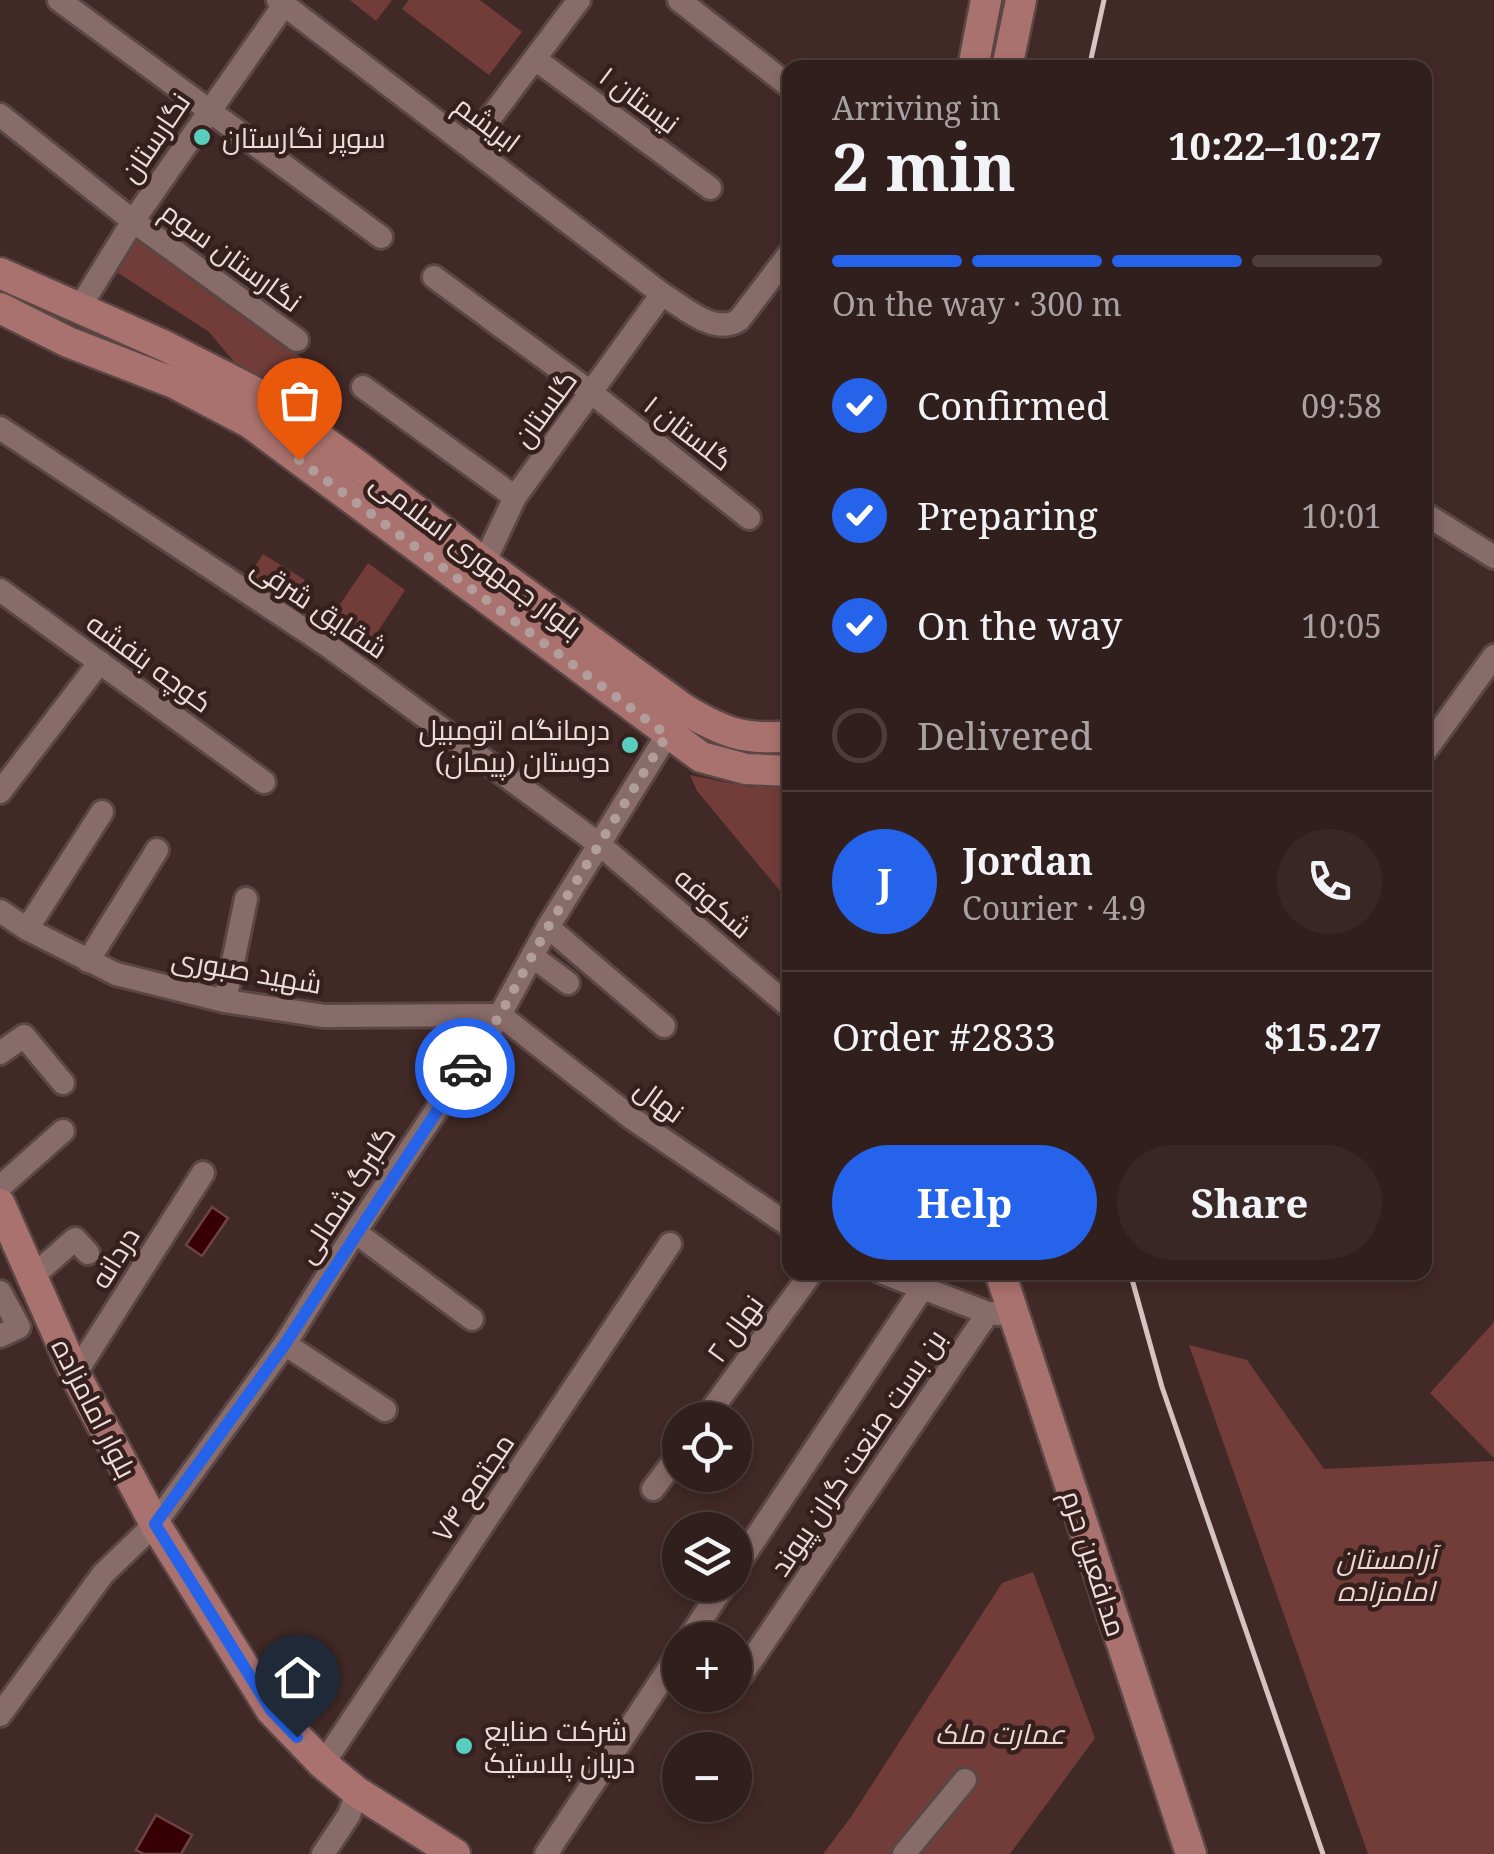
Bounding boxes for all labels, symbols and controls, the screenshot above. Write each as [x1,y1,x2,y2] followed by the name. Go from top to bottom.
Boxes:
[592,56,688,142] street label: نیستان ۱
[110,84,198,190] street label: نگارستان
[446,86,529,162] street label: ابریشم
[832,86,1001,129] text: Arriving in
[222,118,386,157] place label: سوپر نگارستان
[1168,119,1382,171] text: 10:22–10:27
[832,122,1016,210] text: 2 min
[191,126,213,148] marker: سوپر نگارستان
[153,192,310,322] street label: نگارستان سوم
[832,282,1122,325] text: On the way · 300 m
[257,358,342,461] pin
[503,362,585,454] street label: گلستان
[272,373,327,428] icon: bag
[832,378,887,433] icon: check
[917,379,1109,431] text: Confirmed
[1301,384,1382,427] text: 09:58
[637,385,741,479] street label: گلستان ۱
[364,463,590,647] street label: بلوار جمهوری اسلامی
[832,488,887,543] icon: check
[917,489,1098,541] text: Preparing
[1301,494,1382,537] text: 10:01
[245,548,395,666] street label: شقایق شرقی
[832,598,887,653] icon: check
[917,599,1122,651] text: On the way
[79,604,220,721] street label: کوچه بنفشه
[1301,604,1382,647] text: 10:05
[917,709,1093,761] text: Delivered
[418,710,610,781] place label: درمانگاه اتومبیل دوستان (پیمان)
[619,734,641,756] marker: درمانگاه اتومبیل دوستان (پیمان)
[1277,829,1382,934] button: phone
[962,834,1093,886] text: Jordan
[877,855,892,907] text: J
[667,858,761,946] street label: شکوفه
[962,886,1146,929] text: Courier · 4.9
[169,938,325,1002] street label: شهید صبوری
[832,1010,1056,1062] text: Order #2833
[1263,1010,1382,1062] text: $15.27
[415,1018,515,1118] courier
[438,1041,493,1096] icon: car
[627,1069,693,1131] street label: نهال
[287,1118,403,1270] street label: گلبرگ شمالی
[832,1145,1097,1260] button: Help
[1117,1145,1382,1260] button: Share
[81,1219,147,1295] street label: دردانه
[697,1287,771,1369] street label: نهال ۲
[760,1321,955,1584] street label: بن بست صنعت گران پیوند
[44,1332,146,1484] street label: بلوار امامزاده
[662,1402,752,1822] map controls
[662,1402,752,1492] button: locate
[422,1425,523,1549] street label: مجتمع ۷۴
[1052,1485,1137,1642] street label: مدافعین حرم
[662,1512,752,1602] button: layers
[1336,1539,1441,1609] park label: آرامستان امامزاده
[662,1622,752,1712] button: +
[255,1635,340,1738] pin
[270,1650,325,1705] icon: home
[484,1711,635,1782] place label: شرکت صنایع دریان پلاستیک
[935,1714,1066,1752] park label: عمارت ملک
[662,1732,752,1822] button: −
[453,1735,475,1757] marker: شرکت صنایع دریان پلاستیک

